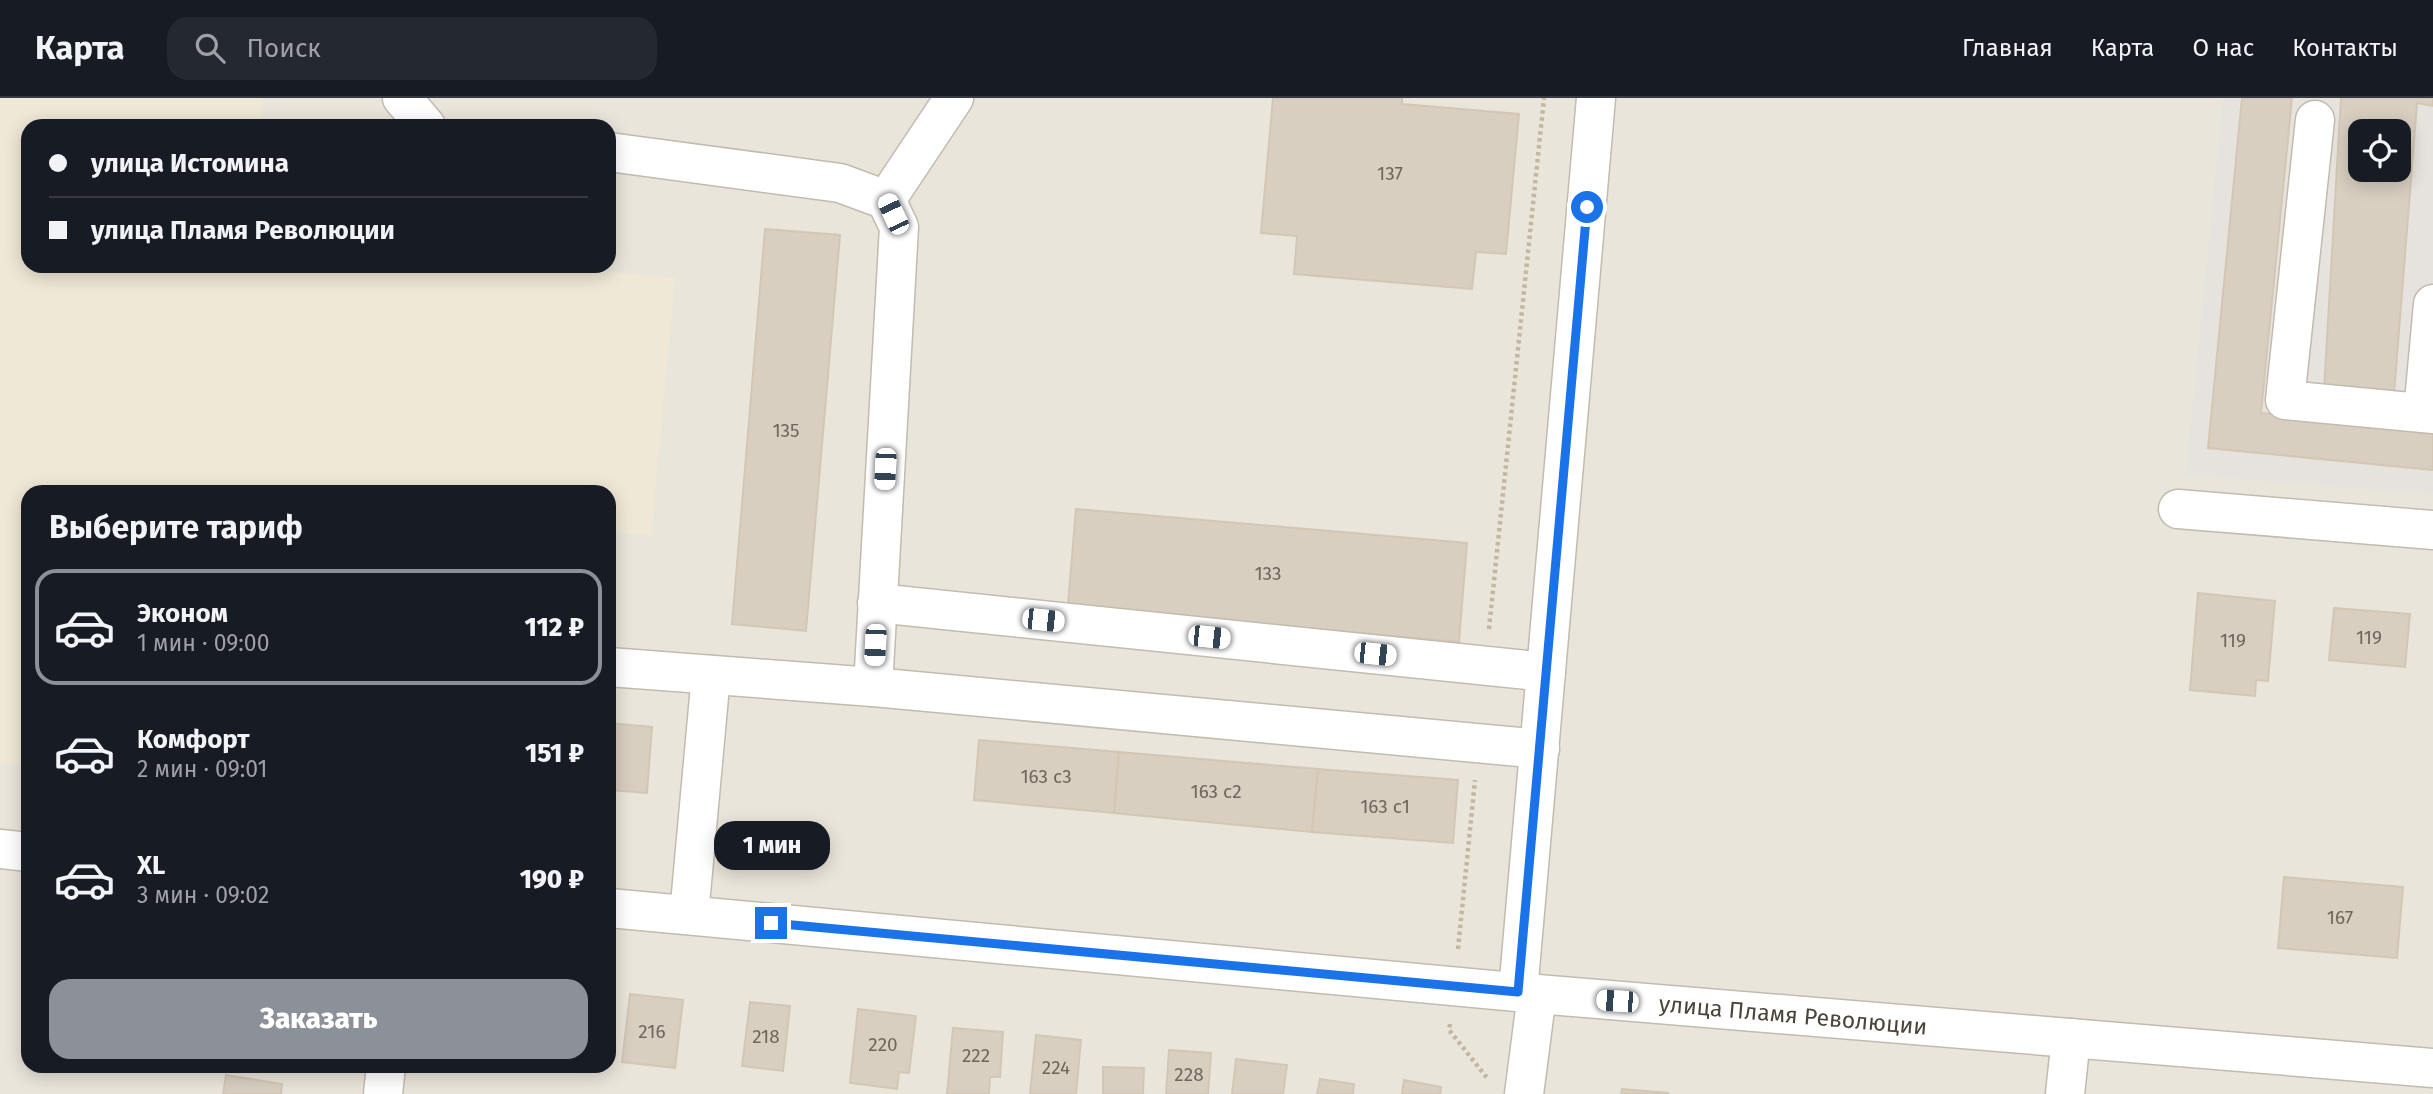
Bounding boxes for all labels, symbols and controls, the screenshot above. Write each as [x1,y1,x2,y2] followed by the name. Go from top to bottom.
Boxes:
[167,17,657,80] search box
[35,28,125,68] text: Карта
[191,29,229,67] icon: search
[247,33,321,64] text: Поиск
[1962,34,2053,62] text: Главная
[2091,34,2154,62] text: Карта
[2192,34,2254,62] text: О нас
[2292,34,2398,62] text: Контакты
[2348,119,2411,182] map controls
[2348,119,2411,182] button: locate
[91,148,289,179] text: улица Истомина
[1377,162,1403,185] house number: 137
[875,191,912,237] car
[1571,191,1603,223] route start
[91,215,395,246] text: улица Пламя Революции
[772,419,800,442] house number: 135
[874,447,897,491] car
[49,508,303,546] text: Выберите тариф
[1254,562,1282,585] house number: 133
[53,596,116,659] icon: car
[137,598,228,629] text: Эконом
[1022,607,1065,633] car
[525,612,584,643] text: 112 ₽
[864,623,887,667] car
[1188,624,1231,650] car
[2356,626,2382,649] house number: 119
[137,629,270,657] text: 1 мин · 09:00
[2220,629,2246,652] house number: 119
[1354,641,1397,667] car
[53,722,116,785] icon: car
[137,724,250,755] text: Комфорт
[525,738,584,769] text: 151 ₽
[137,755,267,783] text: 2 мин · 09:01
[1020,765,1072,788] house number: 163 с3
[1190,780,1242,803] house number: 163 с2
[1360,795,1410,818] house number: 163 с1
[713,822,829,870] callout: 1 мин
[743,831,801,859] text: 1 мин
[53,848,116,911] icon: car
[137,850,165,881] text: XL
[520,864,584,895] text: 190 ₽
[137,881,269,909] text: 3 мин · 09:02
[2327,906,2353,929] house number: 167
[755,907,787,939] route end
[49,979,588,1059] button: Заказать
[1596,989,1639,1013] car
[1658,989,1928,1041] street label: улица Пламя Революции
[638,1020,666,1043] house number: 216
[752,1025,780,1048] house number: 218
[868,1033,898,1056] house number: 220
[962,1044,990,1067] house number: 222
[1042,1056,1070,1079] house number: 224
[1174,1063,1204,1086] house number: 228

